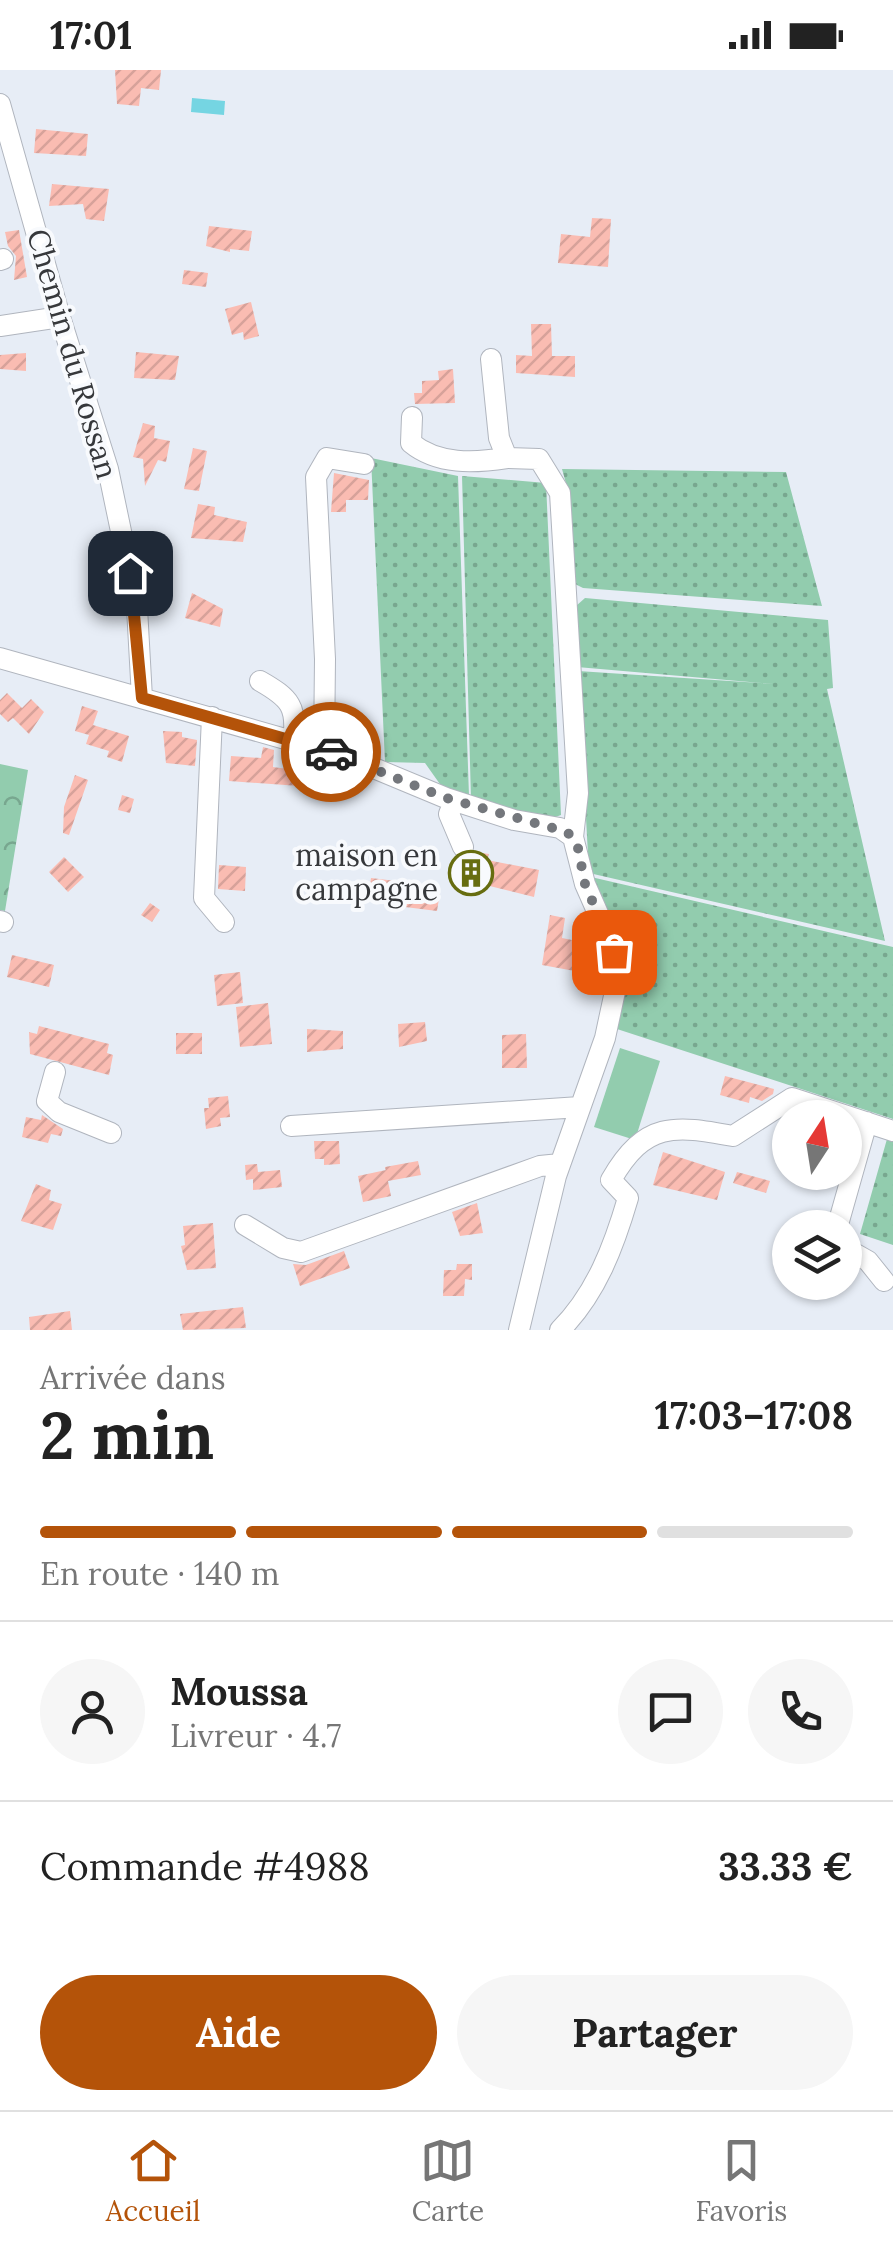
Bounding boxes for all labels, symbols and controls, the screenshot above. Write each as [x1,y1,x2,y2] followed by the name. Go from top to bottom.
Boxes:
[50,11,132,59] text: 17:01
[19,225,127,483] street label: Chemin du Rossan
[88,531,173,616] pin
[103,546,158,601] icon: home
[281,702,381,802] courier
[304,725,359,780] icon: car
[295,836,438,909] place label: maison en campagne
[448,850,494,896] building icon: maison en campagne
[572,910,657,995] pin
[587,925,642,980] icon: bag
[772,1100,862,1190] north arrow
[772,1100,862,1300] map controls
[772,1210,862,1300] button: layers
[40,1357,226,1398] text: Arrivée dans
[655,1391,853,1439] text: 17:03–17:08
[40,1394,214,1477] text: 2 min
[40,1553,280,1594] text: En route · 140 m
[40,1659,145,1764] button: person
[618,1659,723,1764] button: chat
[748,1659,853,1764] button: phone
[170,1667,308,1715] text: Moussa
[170,1715,341,1756] text: Livreur · 4.7
[40,1842,370,1890] text: Commande #4988
[718,1842,853,1890] text: 33.33 €
[40,1975,437,2090] button: Aide
[457,1975,853,2090] button: Partager
[106,2133,200,2229] tab: Accueil
[412,2133,484,2229] tab: Carte
[696,2133,787,2229] tab: Favoris

